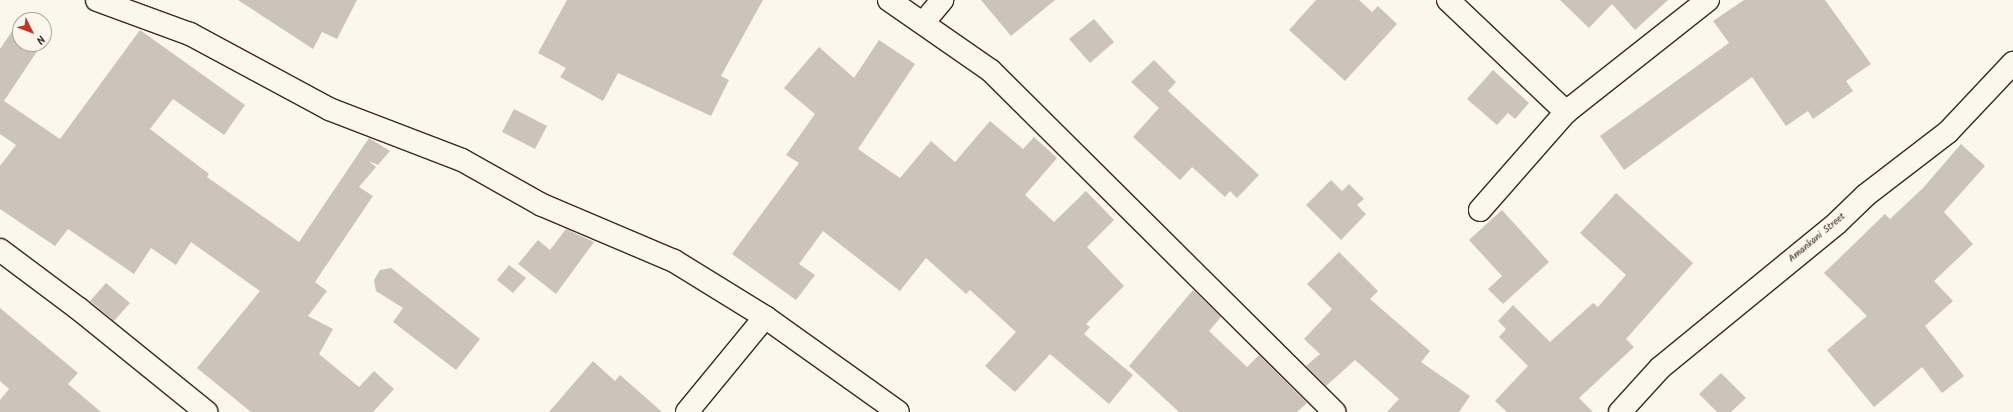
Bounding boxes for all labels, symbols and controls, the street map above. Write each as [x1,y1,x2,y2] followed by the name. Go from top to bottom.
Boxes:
[12,12,52,52] north arrow
[31,31,49,48] text: N
[1786,211,1848,265] street label: Amankani Street

